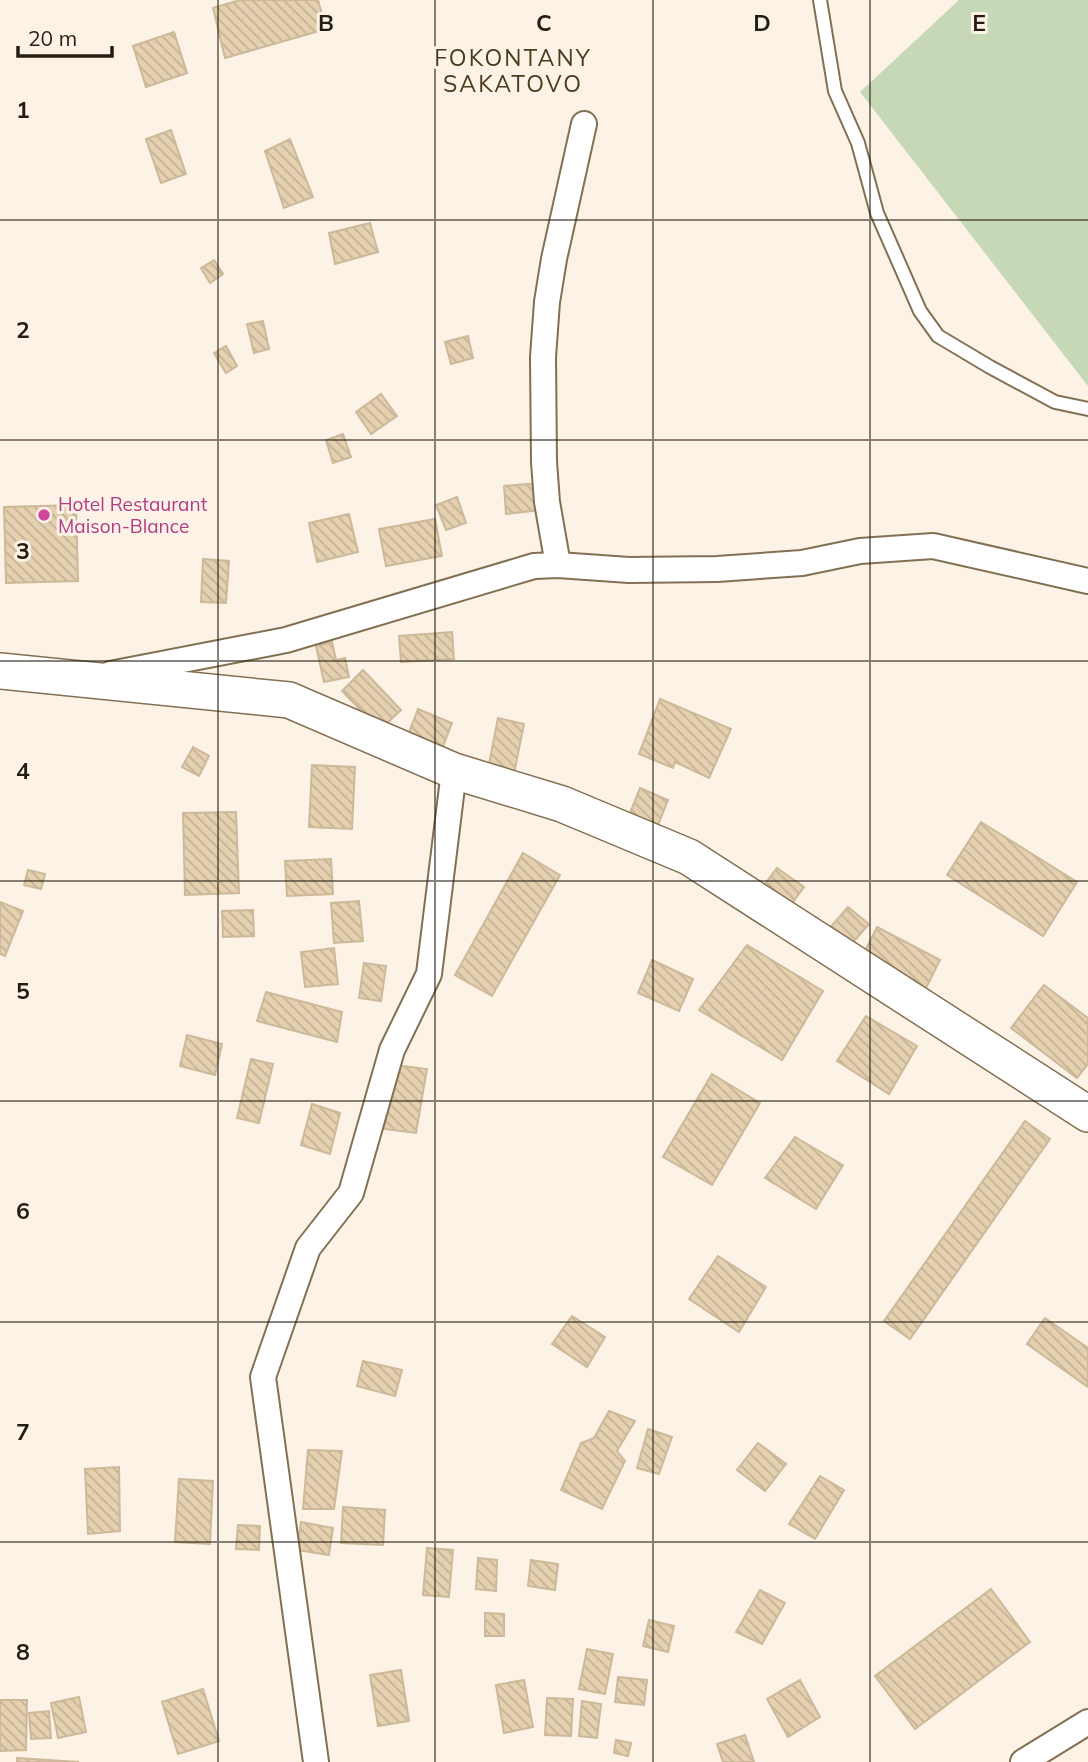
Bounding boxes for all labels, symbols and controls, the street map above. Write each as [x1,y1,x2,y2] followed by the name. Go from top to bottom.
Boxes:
[318,8,334,37] text: B
[536,8,552,37] text: C
[753,8,771,37] text: D
[972,8,986,37] text: E
[18,14,112,58] scale bar
[28,25,77,51] text: 20 m
[434,43,592,98] district label: FOKONTANY SAKATOVO
[16,95,30,124] text: 1
[16,315,30,344] text: 2
[58,492,208,538] place label: Hotel Restaurant Maison-Blance
[36,507,52,523] marker: Hotel Restaurant Maison-Blance
[16,536,30,565] text: 3
[16,756,30,785] text: 4
[16,976,30,1005] text: 5
[16,1196,30,1225] text: 6
[16,1417,30,1446] text: 7
[16,1637,30,1666] text: 8

